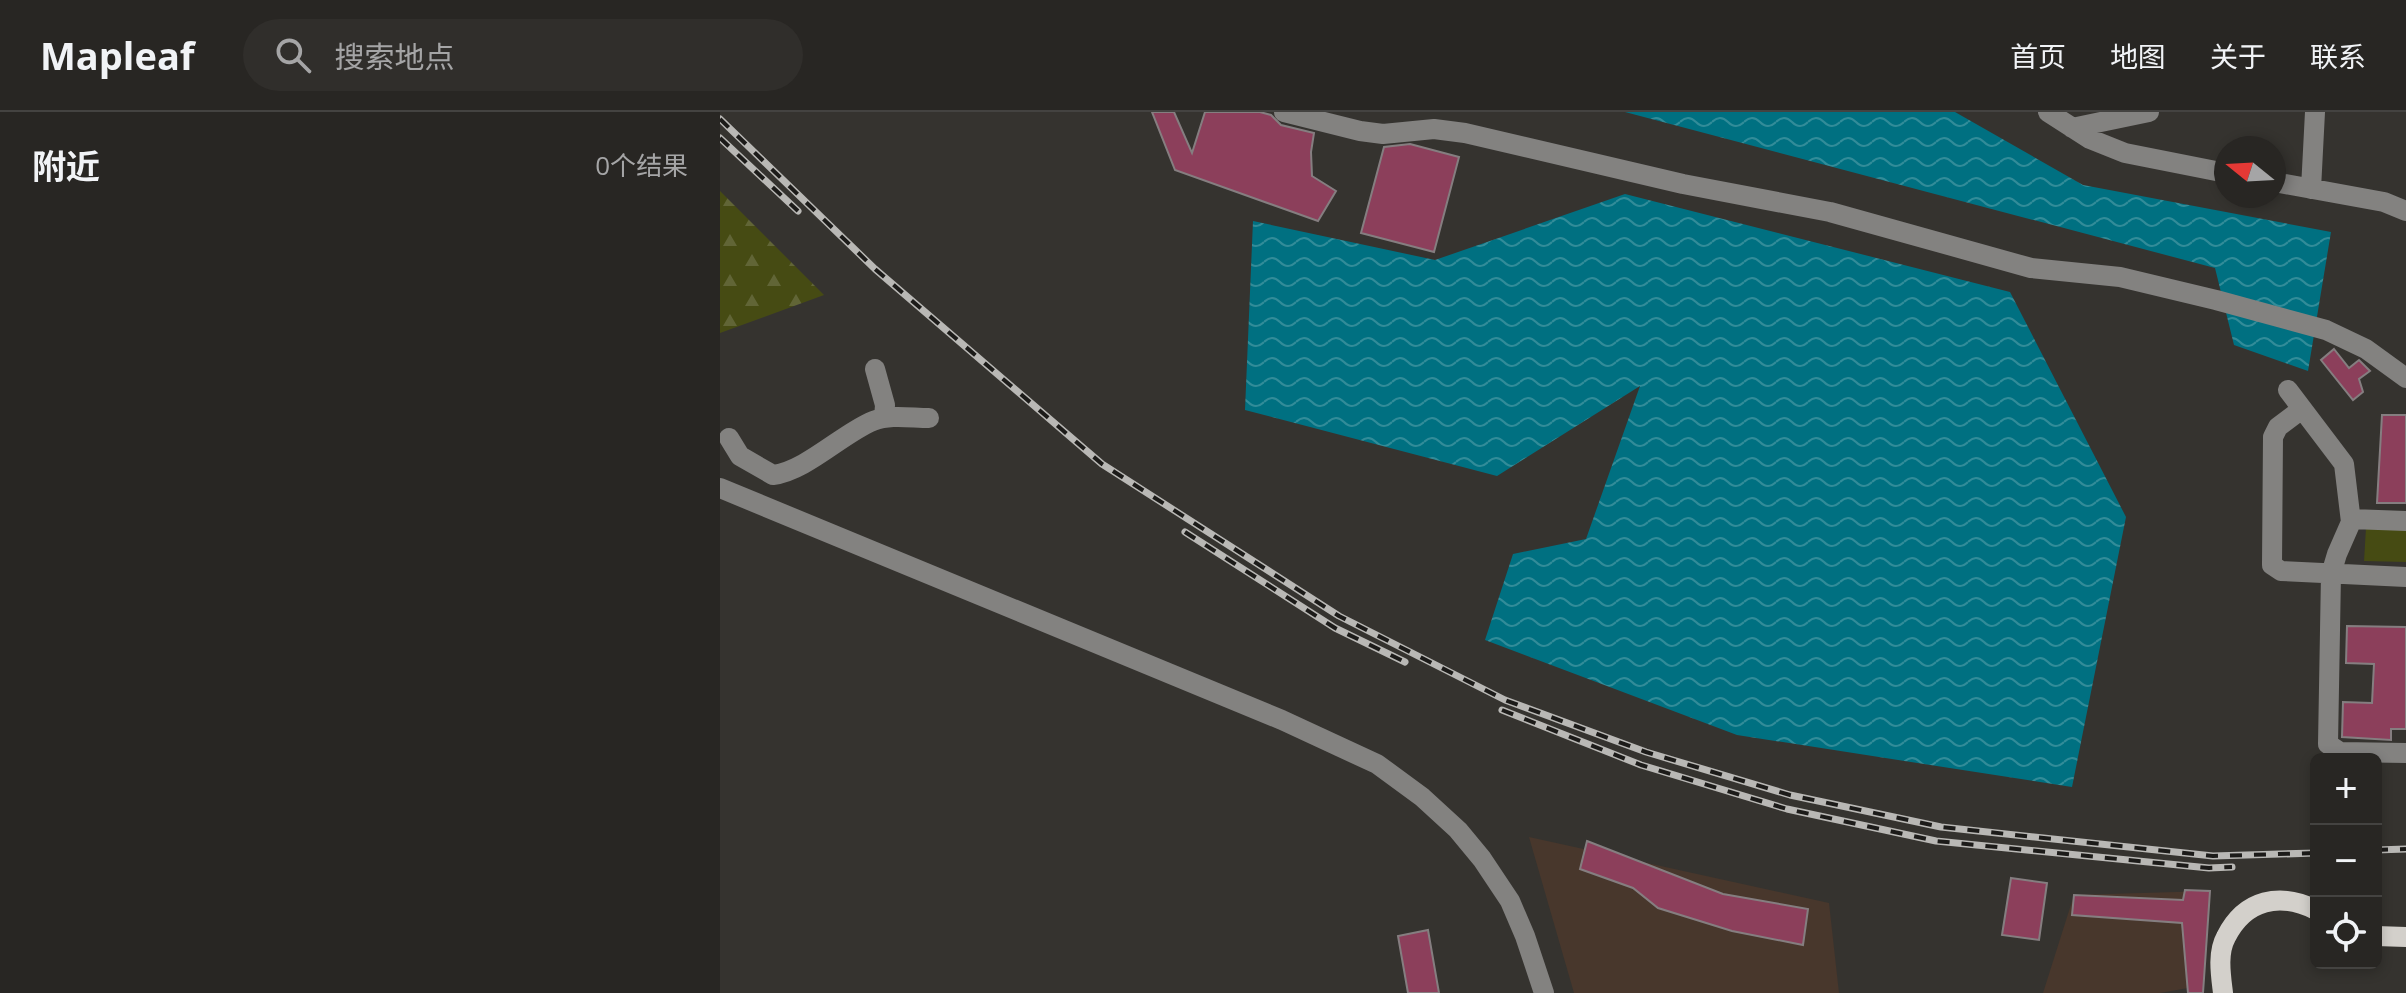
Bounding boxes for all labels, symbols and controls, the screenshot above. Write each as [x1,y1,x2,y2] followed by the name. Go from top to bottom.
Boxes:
[243,19,803,91] search box
[40,29,195,81] text: Mapleaf
[271,33,315,77] icon: search
[335,36,455,77] text: 搜索地点
[2010,37,2066,75] text: 首页
[2110,37,2166,75] text: 地图
[2210,37,2266,75] text: 关于
[2310,37,2366,75] text: 联系
[2214,136,2286,208] north arrow
[32,143,100,189] text: 附近
[595,147,688,183] text: 0个结果
[2310,753,2382,969] map controls
[2310,753,2382,825] button: +
[2310,825,2382,897] button: −
[2310,897,2382,969] button: locate

